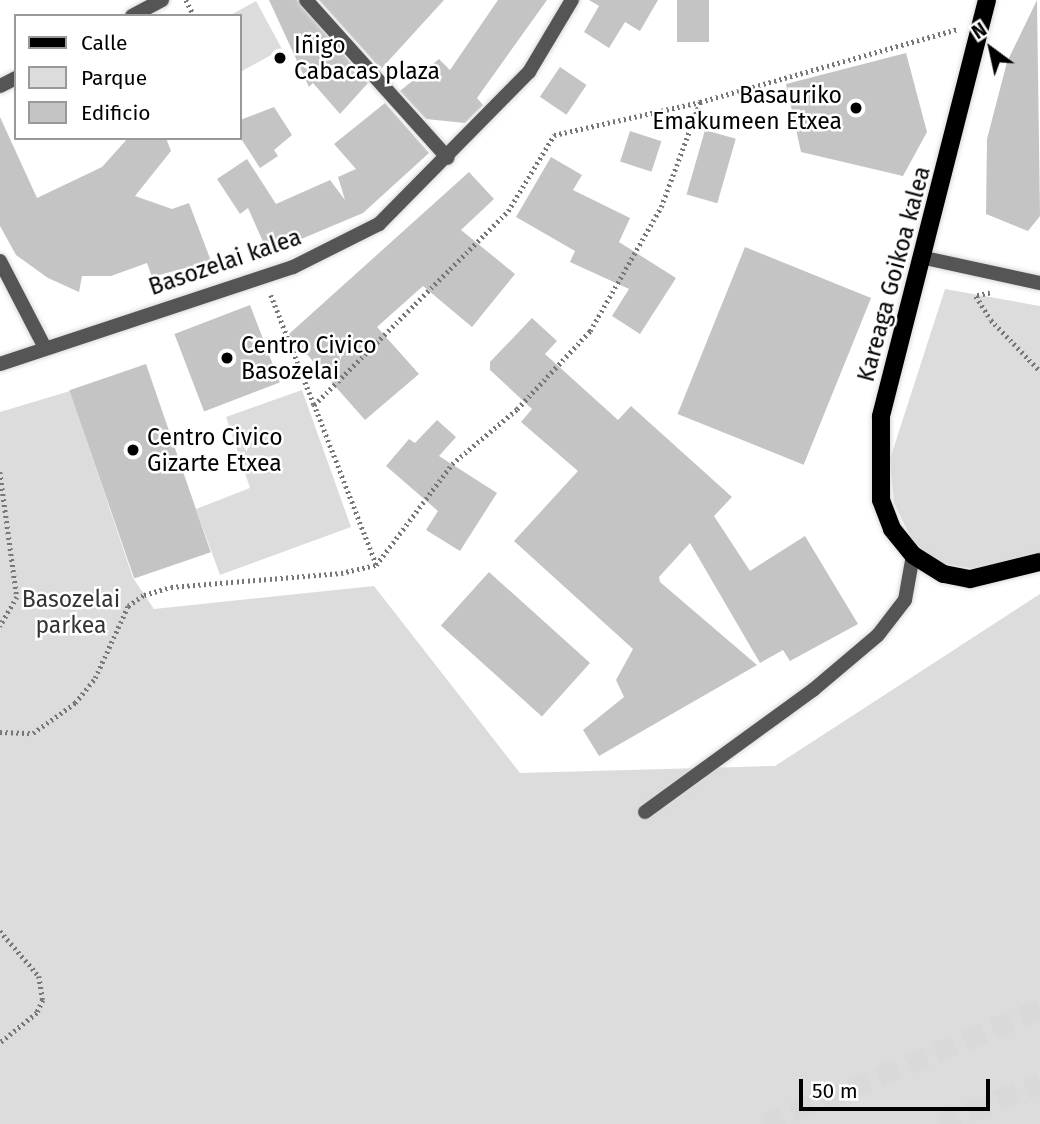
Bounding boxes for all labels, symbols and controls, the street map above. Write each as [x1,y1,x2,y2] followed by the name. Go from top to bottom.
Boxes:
[14,14,242,140] legend
[956,14,1026,84] north arrow
[968,18,991,44] text: N
[81,30,127,56] text: Calle
[294,31,440,85] place label: Iñigo Cabacas plaza
[272,50,288,66] marker: Iñigo Cabacas plaza
[81,65,147,91] text: Parque
[652,81,842,135] place label: Basauriko Emakumeen Etxea
[81,100,151,126] text: Edificio
[848,100,864,116] marker: Basauriko Emakumeen Etxea
[852,163,936,385] street label: Kareaga Goikoa kalea
[145,223,305,301] street label: Basozelai kalea
[241,331,377,385] place label: Centro Civico Basozelai
[219,350,235,366] marker: Centro Civico Basozelai
[147,423,283,477] place label: Centro Civico Gizarte Etxea
[125,442,141,458] marker: Centro Civico Gizarte Etxea
[22,585,120,639] park label: Basozelai parkea
[802,1064,993,1108] scale bar
[812,1078,858,1104] text: 50 m

